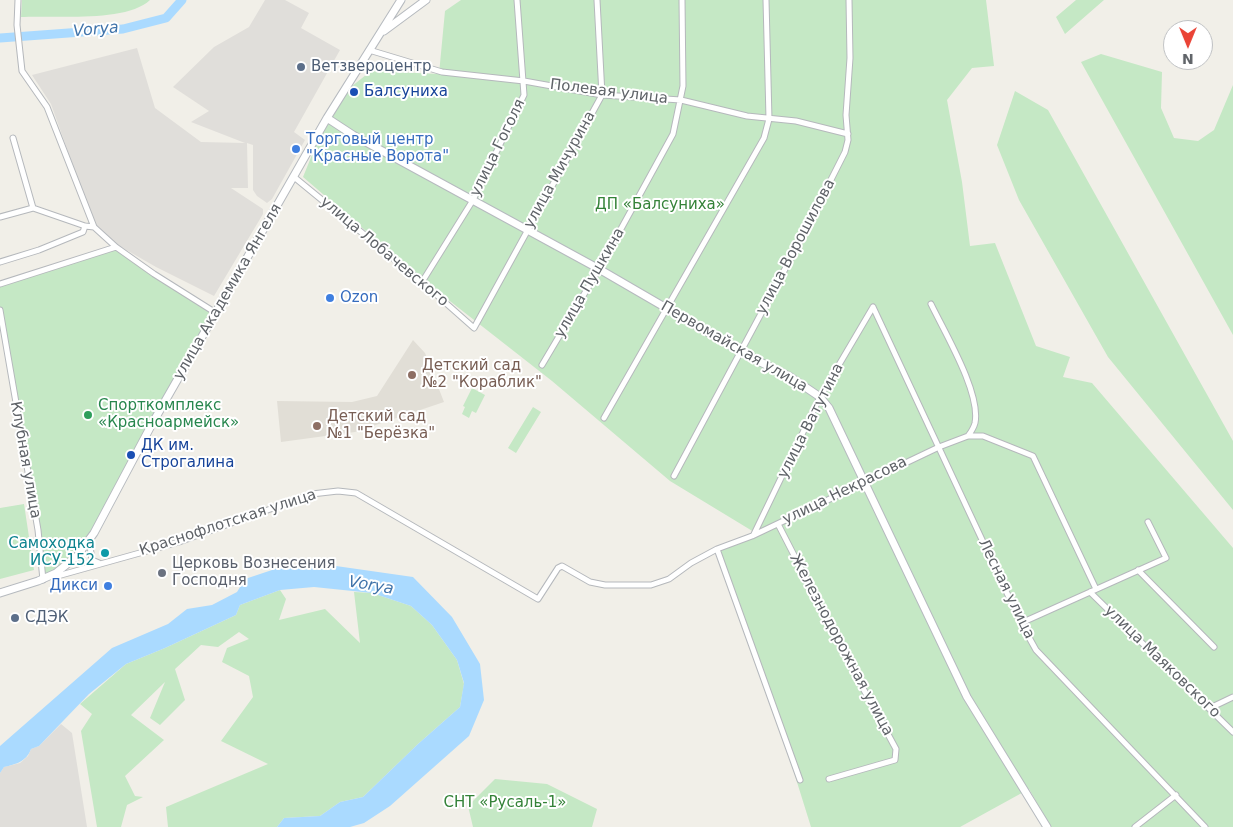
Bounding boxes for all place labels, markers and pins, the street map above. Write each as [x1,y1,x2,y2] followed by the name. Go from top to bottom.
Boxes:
[311,58,432,76] place label: Ветзвероцентр
[295,61,307,73] marker: Ветзвероцентр
[364,83,448,101] place label: Балсуниха
[348,86,360,98] marker: Балсуниха
[306,131,449,166] place label: Торговый центр "Красные Ворота"
[290,143,302,155] marker: Торговый центр "Красные Ворота"
[340,289,378,307] place label: Ozon
[324,292,336,304] marker: Ozon
[422,357,542,392] place label: Детский сад №2 "Кораблик"
[406,369,418,381] marker: Детский сад №2 "Кораблик"
[98,397,239,432] place label: Спорткомплекс «Красноармейск»
[327,408,435,443] place label: Детский сад №1 "Берёзка"
[82,409,94,421] marker: Спорткомплекс «Красноармейск»
[311,420,323,432] marker: Детский сад №1 "Берёзка"
[141,437,234,472] place label: ДК им. Строгалина
[125,449,137,461] marker: ДК им. Строгалина
[8,535,95,570] place label: Самоходка ИСУ-152
[99,547,111,559] marker: Самоходка ИСУ-152
[172,555,336,590] place label: Церковь Вознесения Господня
[156,567,168,579] marker: Церковь Вознесения Господня
[49,577,98,595] place label: Дикси
[102,580,114,592] marker: Дикси
[25,609,68,627] place label: СДЭК
[9,612,21,624] marker: СДЭК

